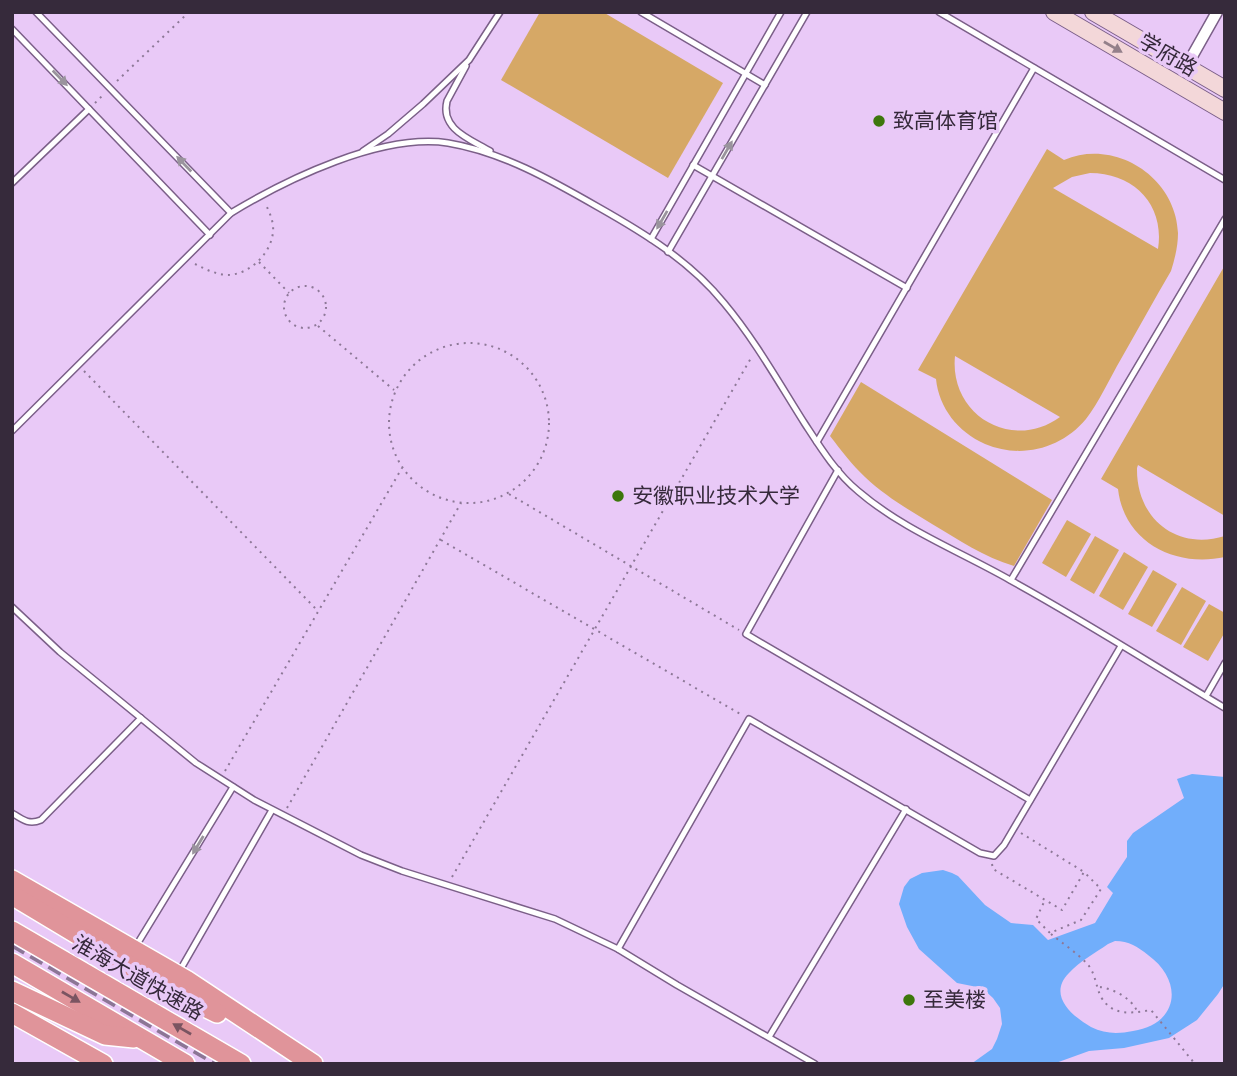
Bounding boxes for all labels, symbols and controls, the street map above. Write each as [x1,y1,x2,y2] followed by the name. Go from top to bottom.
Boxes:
[1135,28,1202,80] street label: 学府路
[1103,41,1122,53] one-way arrow
[51,69,67,86] one-way arrow
[893,108,998,132] place label: 致高体育馆
[871,113,887,129] marker: 致高体育馆
[721,141,733,160] one-way arrow
[176,156,192,173] one-way arrow
[655,211,668,230] one-way arrow
[632,483,800,507] place label: 安徽职业技术大学
[610,488,626,504] marker: 安徽职业技术大学
[191,836,204,855] one-way arrow
[69,930,208,1024] street label: 淮海大道快速路
[923,987,986,1011] place label: 至美楼
[62,991,81,1003] one-way arrow
[901,992,917,1008] marker: 至美楼
[172,1023,191,1036] one-way arrow

